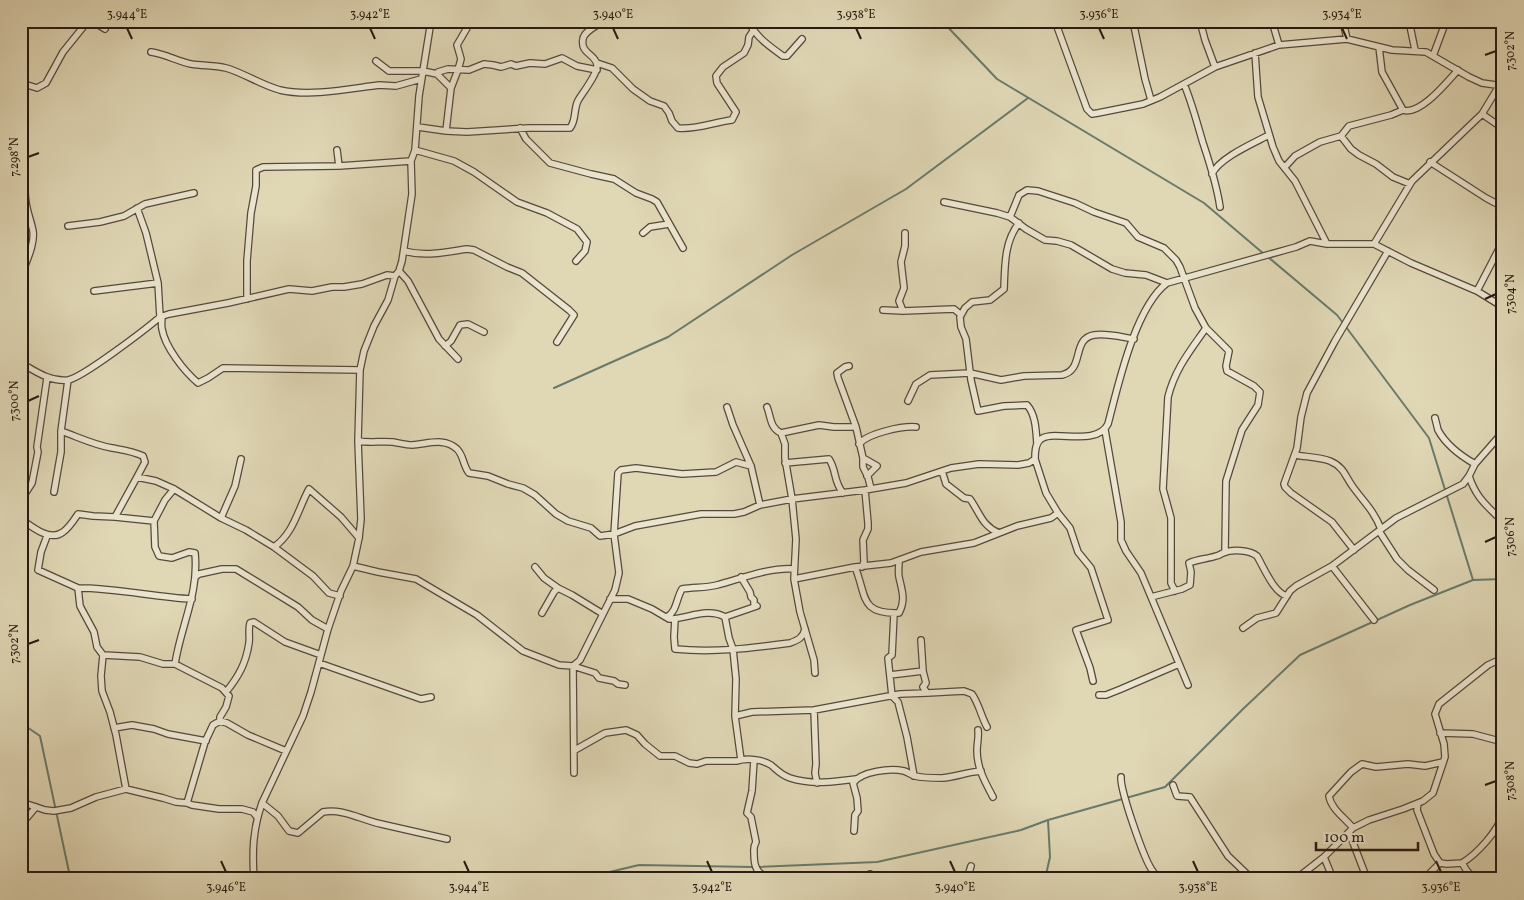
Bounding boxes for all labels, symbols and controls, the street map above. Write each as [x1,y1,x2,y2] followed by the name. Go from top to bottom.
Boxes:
[107,7,147,23] text: 3.944°E
[350,7,390,23] text: 3.942°E
[593,7,633,23] text: 3.940°E
[837,7,875,23] text: 3.938°E
[1080,7,1118,23] text: 3.936°E
[1322,7,1362,23] text: 3.934°E
[1503,31,1519,71] text: 7.302°N
[7,137,23,177] text: 7.298°N
[1503,274,1519,314] text: 7.304°N
[7,381,23,421] text: 7.300°N
[1503,517,1519,557] text: 7.306°N
[7,624,23,664] text: 7.302°N
[1503,761,1519,801] text: 7.308°N
[1316,820,1419,852] scale bar
[1324,828,1364,849] text: 100 m
[206,880,246,896] text: 3.946°E
[449,880,489,896] text: 3.944°E
[692,880,732,896] text: 3.942°E
[935,880,975,896] text: 3.940°E
[1179,880,1217,896] text: 3.938°E
[1422,880,1460,896] text: 3.936°E

